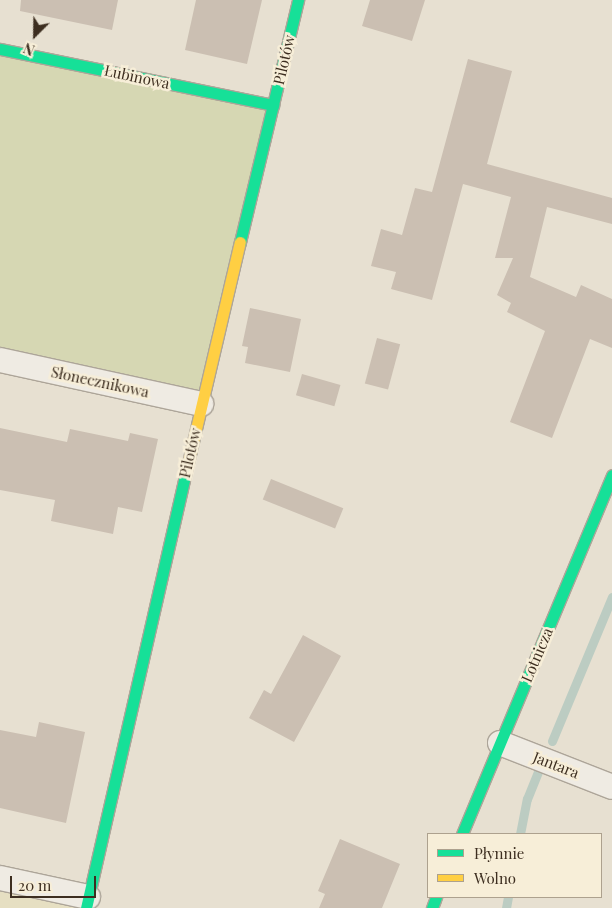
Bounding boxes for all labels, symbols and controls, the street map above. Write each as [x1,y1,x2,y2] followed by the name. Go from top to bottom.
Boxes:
[10,10,60,60] north arrow
[270,33,298,87] street label: Pilotów
[21,39,37,60] text: N
[103,61,171,93] street label: Łubinowa
[49,363,151,401] street label: Słonecznikowa
[176,426,204,480] street label: Pilotów
[517,625,557,685] street label: Lotnicza
[530,748,582,782] street label: Jantara
[427,833,602,898] legend
[474,843,524,863] text: Płynnie
[12,866,99,898] scale bar
[474,868,516,888] text: Wolno
[18,875,51,895] text: 20 m

